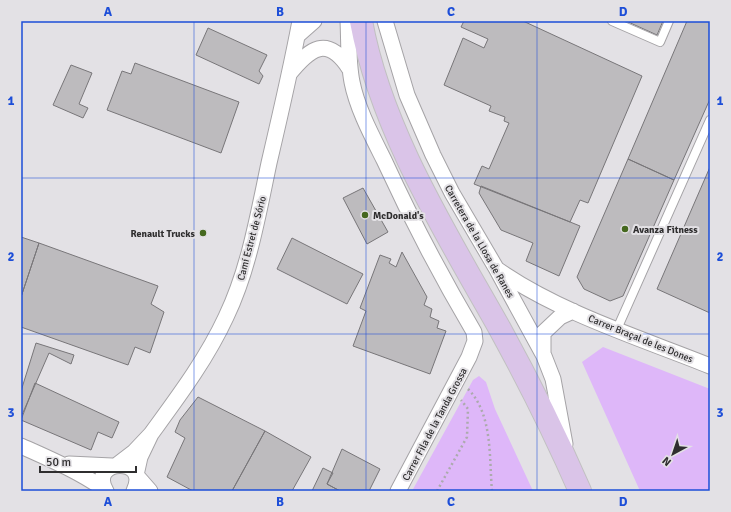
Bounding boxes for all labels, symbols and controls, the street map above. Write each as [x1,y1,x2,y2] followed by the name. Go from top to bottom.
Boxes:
[104,4,113,20] text: A
[276,4,284,20] text: B
[447,4,455,20] text: C
[619,4,628,20] text: D
[7,93,15,109] text: 1
[716,93,724,109] text: 1
[442,183,517,301] street label: Carretera de la Llosa de Ranes
[235,195,269,282] street label: Camí Estret de Sório
[360,210,370,220] marker: McDonald's
[373,210,424,222] place label: McDonald's
[620,224,630,234] marker: Avanza Fitness
[633,224,698,236] place label: Avanza Fitness
[131,228,196,240] place label: Renault Trucks
[198,228,208,238] marker: Renault Trucks
[7,249,15,265] text: 2
[716,249,724,265] text: 2
[586,312,695,366] street label: Carrer Braçal de les Dones
[400,366,470,483] street label: Carrer Fila de la Tanda Grossa
[7,405,15,421] text: 3
[716,405,724,421] text: 3
[653,434,693,474] north arrow
[40,448,136,474] scale bar
[660,454,674,469] text: N
[46,455,71,470] text: 50 m
[104,494,113,510] text: A
[276,494,284,510] text: B
[447,494,455,510] text: C
[619,494,628,510] text: D

